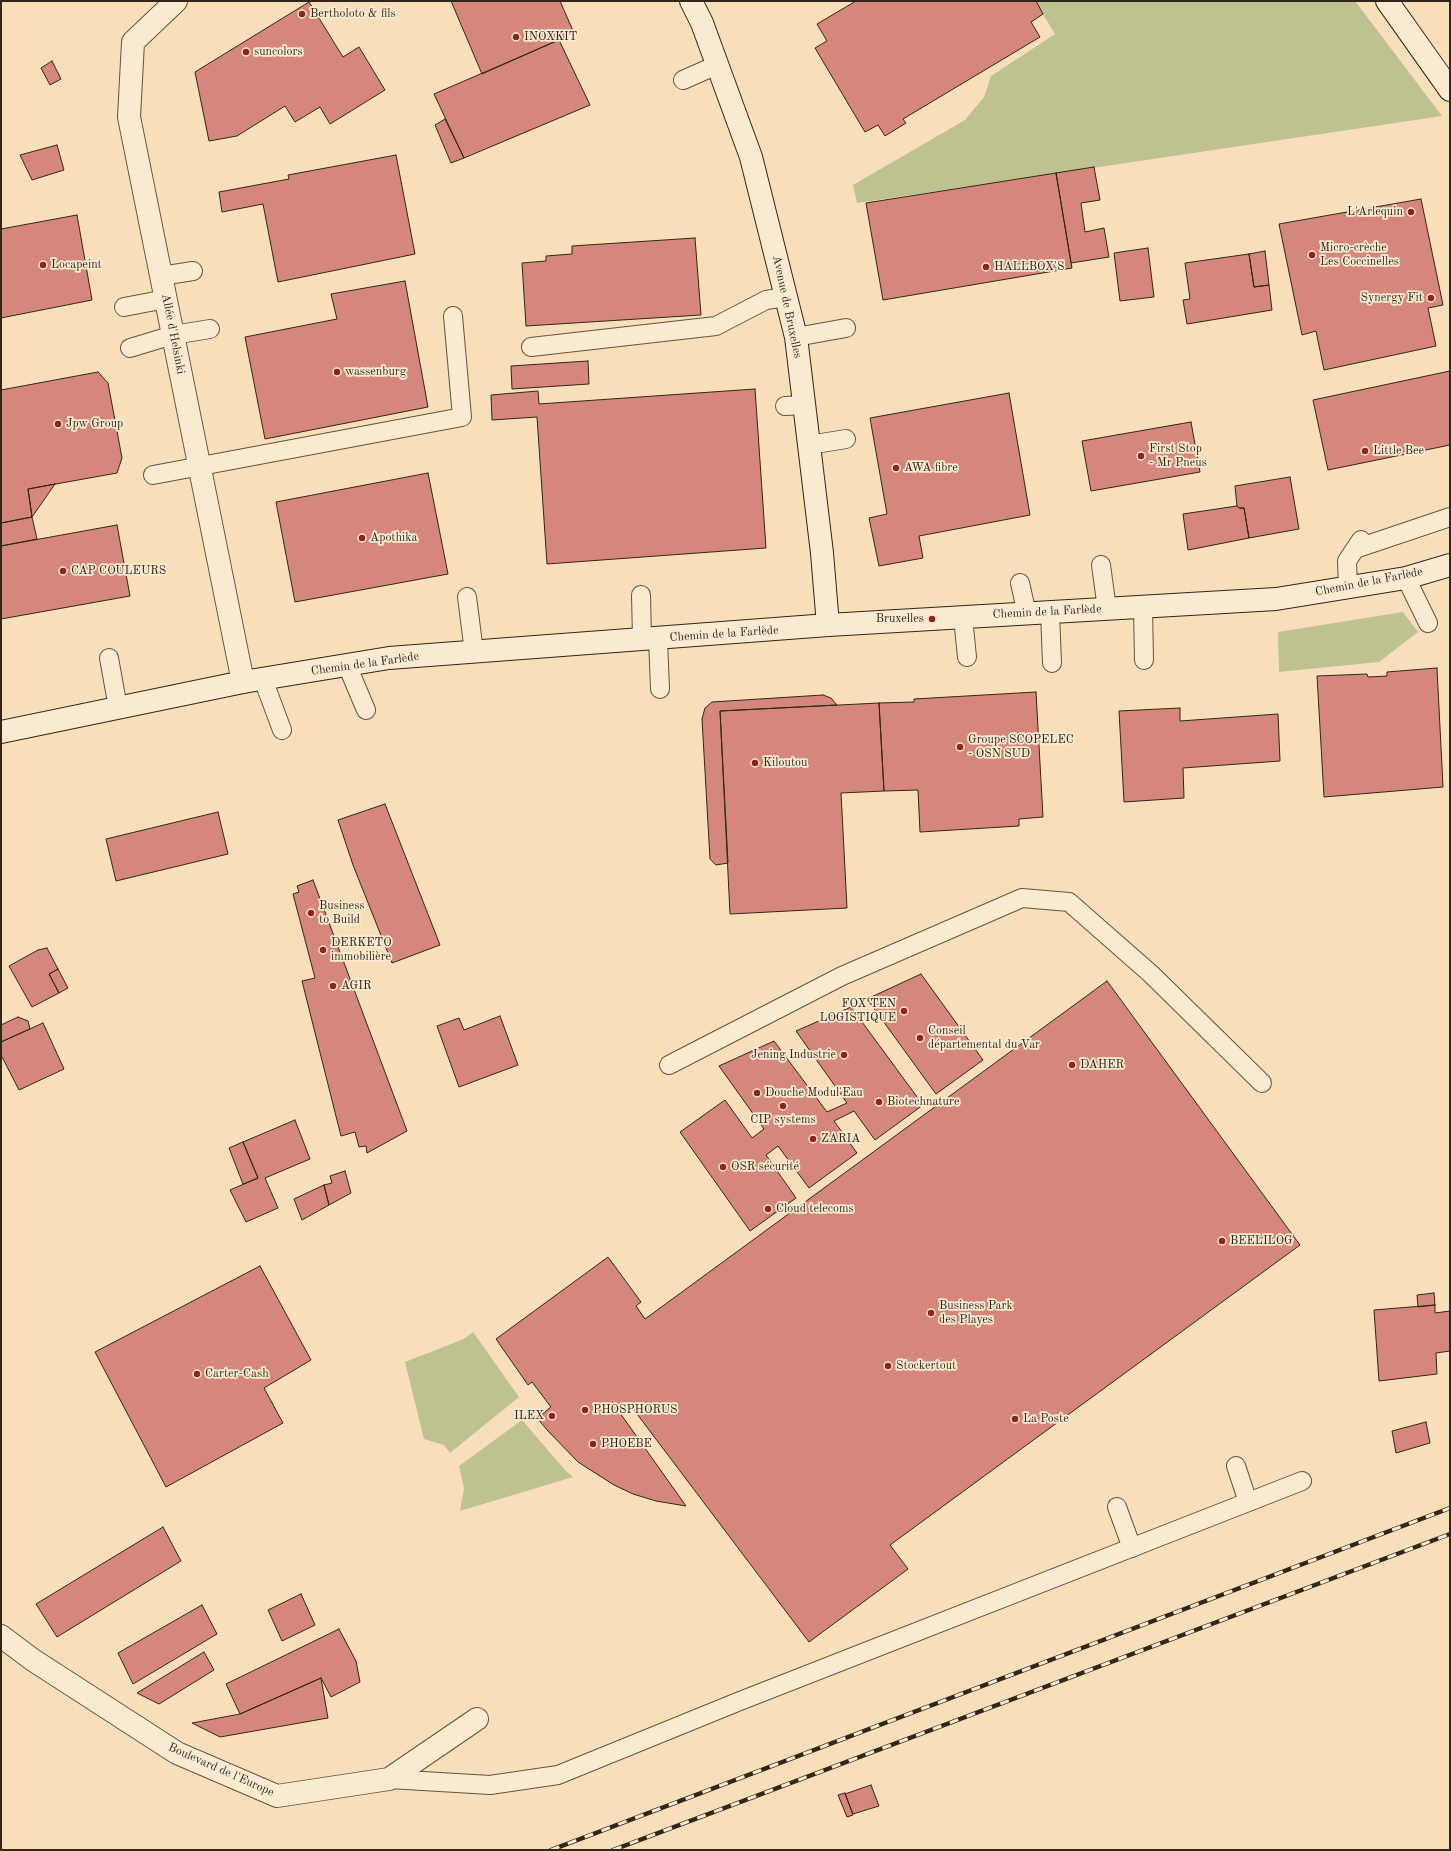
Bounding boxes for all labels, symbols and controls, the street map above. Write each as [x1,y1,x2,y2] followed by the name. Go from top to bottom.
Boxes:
[310,7,396,21] place label: Bertholoto & fils
[297,9,307,19] marker: Bertholoto & fils
[524,30,577,44] place label: INOXKIT
[511,32,521,42] marker: INOXKIT
[254,45,303,59] place label: suncolors
[241,47,251,57] marker: suncolors
[1347,205,1403,219] place label: L'Arlequin
[1406,207,1416,217] marker: L'Arlequin
[1320,241,1399,269] place label: Micro-crèche Les Coccinelles
[1307,250,1317,260] marker: Micro-crèche Les Coccinelles
[769,254,805,360] street label: Avenue de Bruxelles
[51,258,102,272] place label: Locapeint
[38,260,48,270] marker: Locapeint
[994,260,1064,274] place label: HALLBOX'S
[981,262,991,272] marker: HALLBOX'S
[1361,291,1423,305] place label: Synergy Fit
[158,292,188,376] street label: Allée d'Helsinki
[1426,293,1436,303] marker: Synergy Fit
[345,365,406,379] place label: wassenburg
[332,367,342,377] marker: wassenburg
[66,417,123,431] place label: Jpw Group
[53,419,63,429] marker: Jpw Group
[1149,442,1207,470] place label: First Stop - Mr Pneus
[1373,444,1424,458] place label: Little Bee
[1360,446,1370,456] marker: Little Bee
[1136,451,1146,461] marker: First Stop - Mr Pneus
[904,461,958,475] place label: AWA fibre
[891,463,901,473] marker: AWA fibre
[370,531,417,545] place label: Apothika
[357,533,367,543] marker: Apothika
[71,564,166,578] place label: CAP COULEURS
[1314,565,1424,599] street label: Chemin de la Farlède
[58,566,68,576] marker: CAP COULEURS
[992,602,1102,622] street label: Chemin de la Farlède
[876,612,924,626] place label: Bruxelles
[927,614,937,624] marker: Bruxelles
[669,623,779,645] street label: Chemin de la Farlède
[310,649,420,679] street label: Chemin de la Farlède
[968,733,1074,761] place label: Groupe SCOPELEC - OSN SUD
[955,742,965,752] marker: Groupe SCOPELEC - OSN SUD
[763,756,807,770] place label: Kiloutou
[750,758,760,768] marker: Kiloutou
[319,899,365,927] place label: Business to Build
[306,908,316,918] marker: Business to Build
[331,936,392,964] place label: DERKETO immobilière
[318,945,328,955] marker: DERKETO immobilière
[341,979,372,993] place label: AGIR
[328,981,338,991] marker: AGIR
[819,997,896,1025] place label: FOX TEN LOGISTIQUE
[899,1006,909,1016] marker: FOX TEN LOGISTIQUE
[928,1024,1040,1052] place label: Conseil départemental du Var
[915,1033,925,1043] marker: Conseil départemental du Var
[751,1048,836,1062] place label: Jening Industrie
[839,1050,849,1060] marker: Jening Industrie
[1080,1058,1124,1072] place label: DAHER
[1067,1060,1077,1070] marker: DAHER
[765,1086,863,1100] place label: Douche Modul'Eau
[752,1088,762,1098] marker: Douche Modul'Eau
[887,1095,959,1109] place label: Biotechnature
[874,1097,884,1107] marker: Biotechnature
[778,1101,788,1111] marker: CIP systems
[750,1113,816,1127] place label: CIP systems
[821,1132,860,1146] place label: ZARIA
[808,1134,818,1144] marker: ZARIA
[731,1160,799,1174] place label: OSR sécurité
[718,1162,728,1172] marker: OSR sécurité
[776,1202,854,1216] place label: Cloud telecoms
[763,1204,773,1214] marker: Cloud telecoms
[1230,1234,1293,1248] place label: BEELILOG
[1217,1236,1227,1246] marker: BEELILOG
[939,1299,1013,1327] place label: Business Park des Playes
[926,1308,936,1318] marker: Business Park des Playes
[896,1359,956,1373] place label: Stockertout
[883,1361,893,1371] marker: Stockertout
[205,1367,269,1381] place label: Carter-Cash
[192,1369,202,1379] marker: Carter-Cash
[593,1403,677,1417] place label: PHOSPHORUS
[580,1405,590,1415] marker: PHOSPHORUS
[514,1409,544,1423] place label: ILEX
[547,1411,557,1421] marker: ILEX
[1023,1412,1069,1426] place label: La Poste
[1010,1414,1020,1424] marker: La Poste
[601,1437,652,1451] place label: PHOEBE
[588,1439,598,1449] marker: PHOEBE
[166,1740,276,1800] street label: Boulevard de l'Europe

